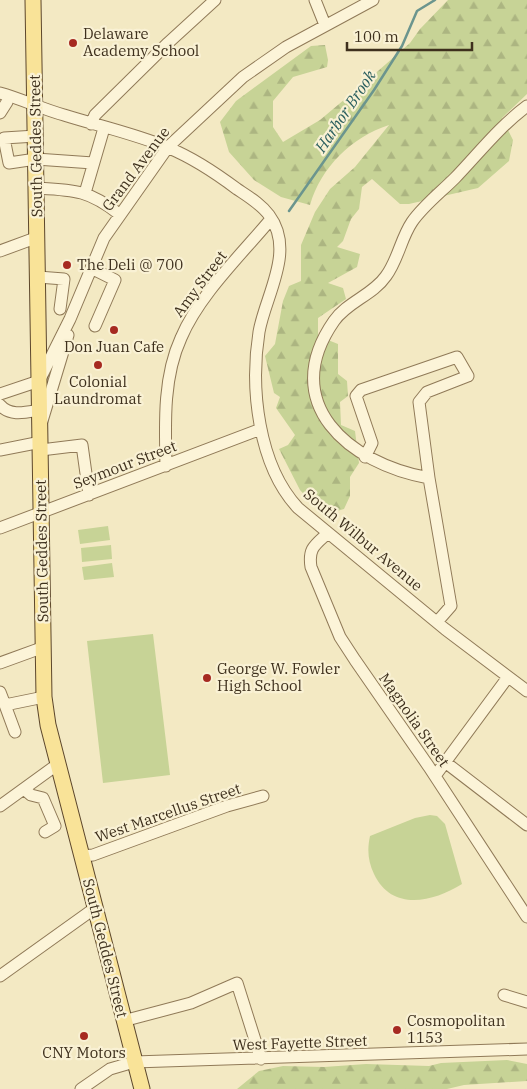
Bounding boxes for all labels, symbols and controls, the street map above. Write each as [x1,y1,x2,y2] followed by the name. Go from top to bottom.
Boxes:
[347,20,472,52] scale bar
[83,24,199,60] place label: Delaware Academy School
[354,27,399,46] text: 100 m
[67,37,79,49] marker: Delaware Academy School
[310,66,380,157] water label: Harbor Brook
[25,74,46,218] street label: South Geddes Street
[98,123,173,215] street label: Grand Avenue
[169,247,231,321] street label: Amy Street
[77,255,183,274] place label: The Deli @ 700
[61,259,73,271] marker: The Deli @ 700
[108,324,120,336] marker: Don Juan Cafe
[64,337,164,356] place label: Don Juan Cafe
[92,359,104,371] marker: Colonial Laundromat
[54,372,142,408] place label: Colonial Laundromat
[70,436,179,493] street label: Seymour Street
[31,479,52,623] street label: South Geddes Street
[300,484,427,595] street label: South Wilbur Avenue
[217,659,340,695] place label: George W. Fowler High School
[375,669,454,770] street label: Magnolia Street
[201,672,213,684] marker: George W. Fowler High School
[93,779,243,846] street label: West Marcellus Street
[79,876,132,1020] street label: South Geddes Street
[407,1011,506,1047] place label: Cosmopolitan 1153
[391,1024,403,1036] marker: Cosmopolitan 1153
[78,1030,90,1042] marker: CNY Motors
[232,1031,368,1054] street label: West Fayette Street
[42,1043,126,1062] place label: CNY Motors

